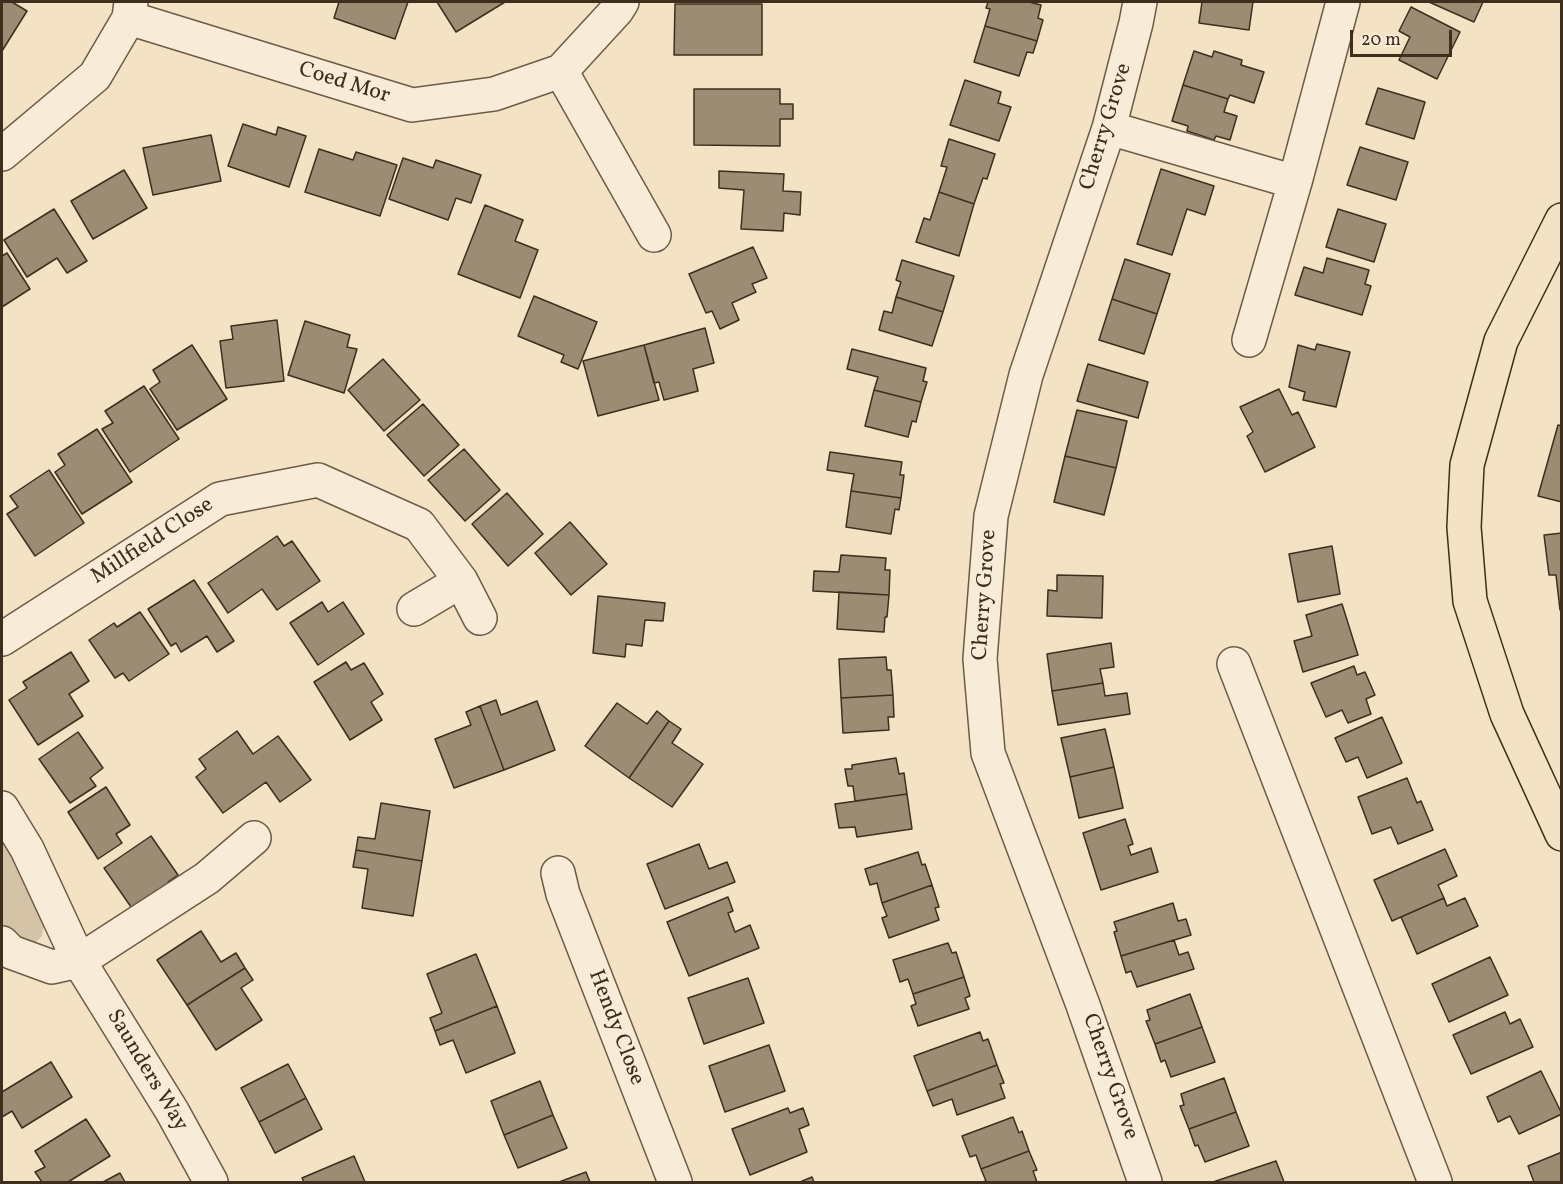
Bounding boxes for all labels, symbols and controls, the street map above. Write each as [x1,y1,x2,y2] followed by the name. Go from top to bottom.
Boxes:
[1353,18,1455,56] scale bar
[1361,28,1401,53] text: 20 m
[295,58,393,110] street label: Coed Mor
[1075,60,1139,194] street label: Cherry Grove
[87,493,219,591] street label: Millfield Close
[968,529,1004,661] street label: Cherry Grove
[581,967,649,1089] street label: Hendy Close
[99,1005,193,1137] street label: Saunders Way
[1075,1011,1143,1143] street label: Cherry Grove

